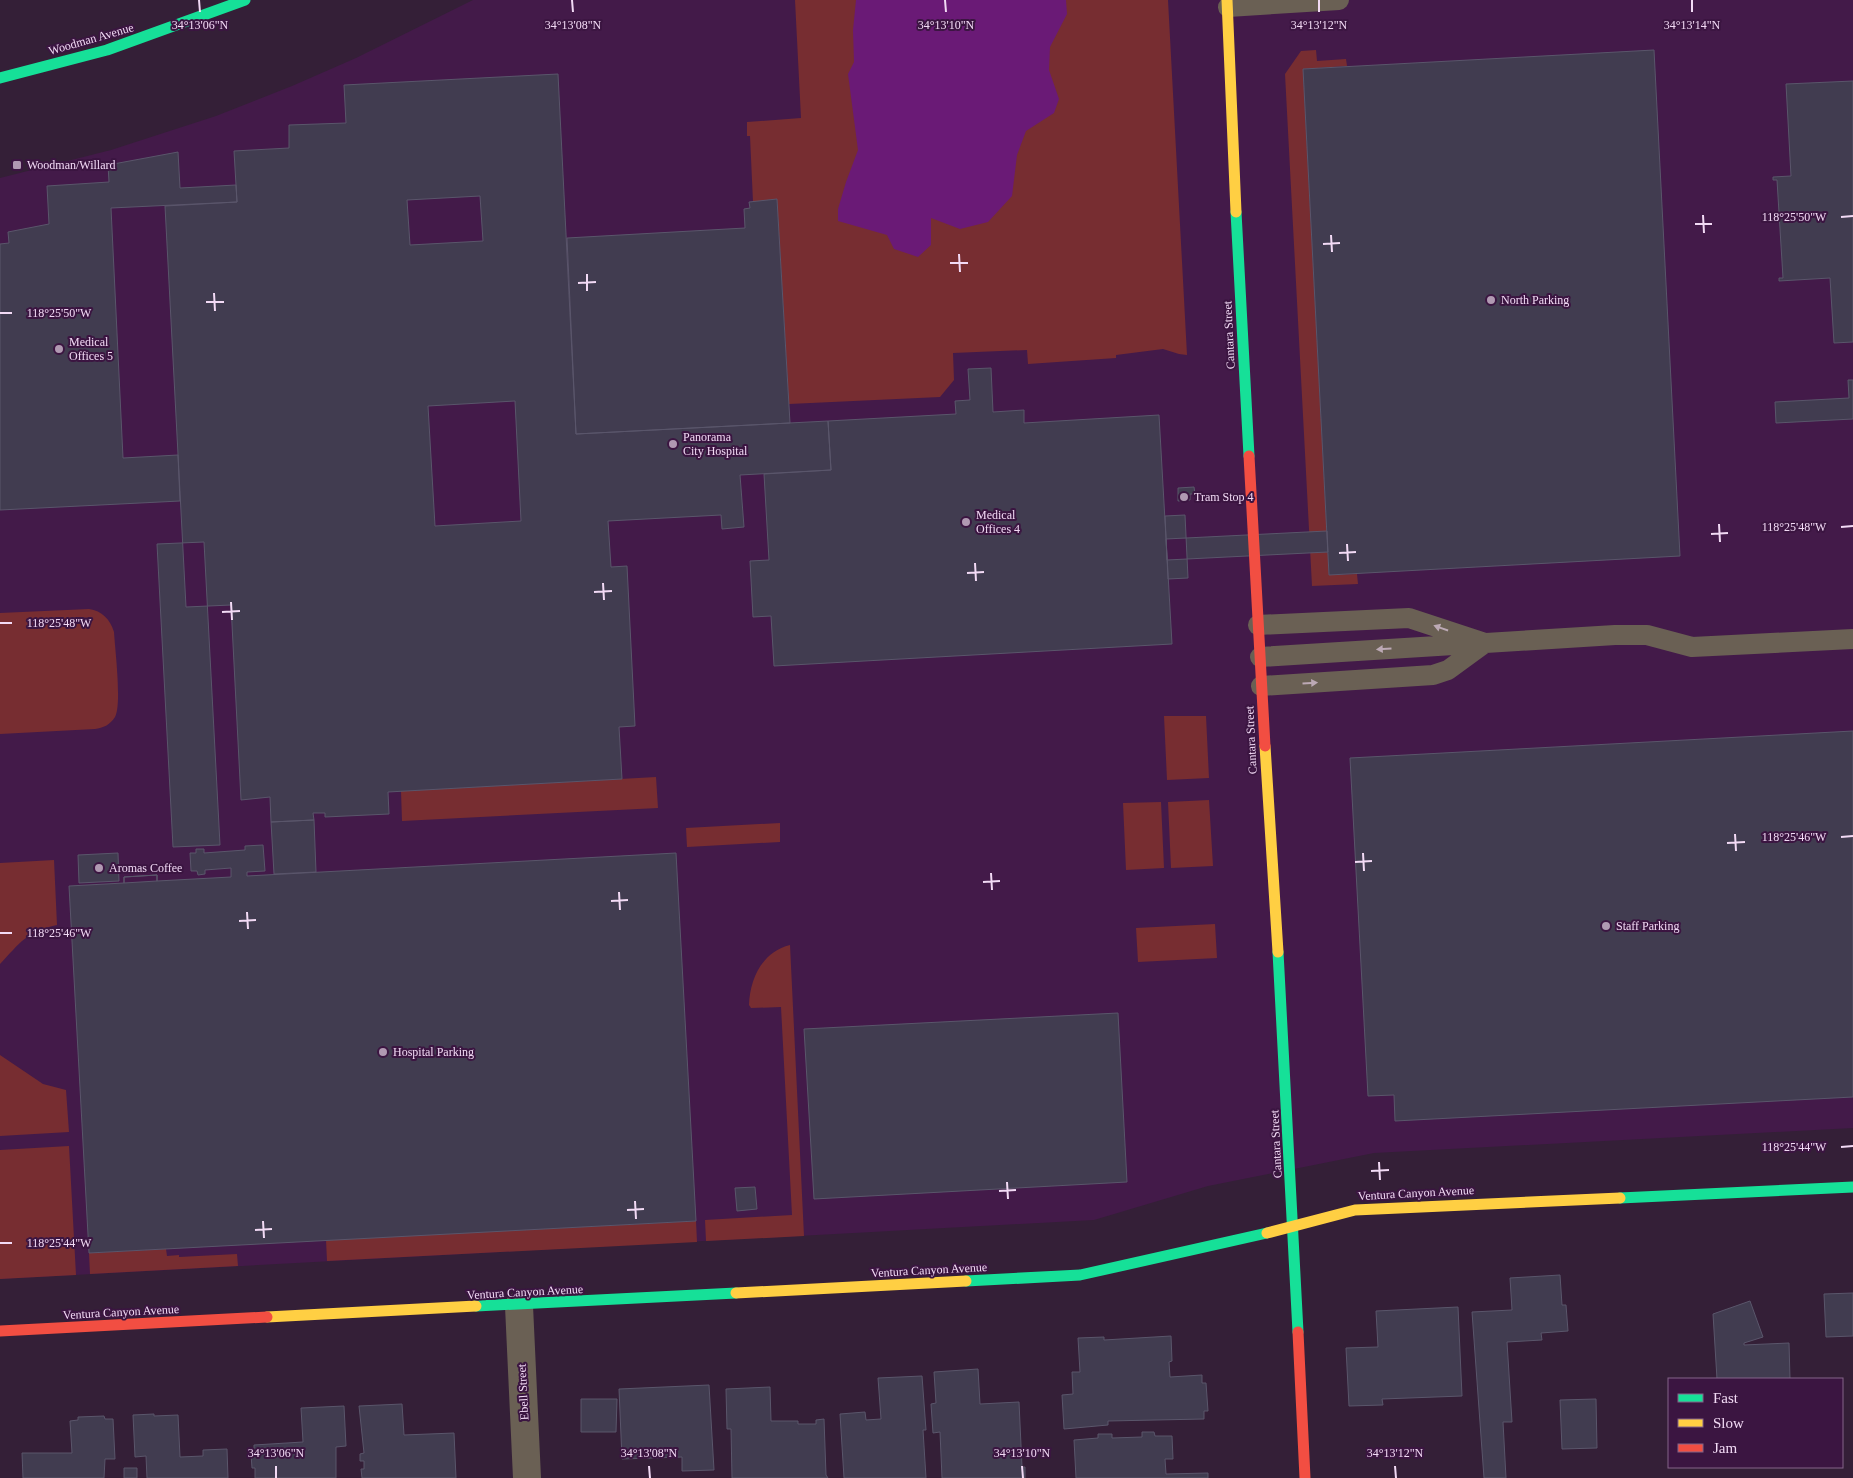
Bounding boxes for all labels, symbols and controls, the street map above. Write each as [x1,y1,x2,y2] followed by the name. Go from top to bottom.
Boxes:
[172,18,229,32] text: 34°13'06"N
[545,18,602,32] text: 34°13'08"N
[918,18,975,32] text: 34°13'10"N
[1291,18,1348,32] text: 34°13'12"N
[1664,18,1721,32] text: 34°13'14"N
[47,20,135,58] street label: Woodman Avenue
[27,158,116,172] place label: Woodman/Willard
[11,159,23,171] marker: Woodman/Willard
[1762,210,1827,224] text: 118°25'50"W
[1501,293,1569,307] place label: North Parking
[1485,294,1497,306] marker: North Parking
[1220,300,1238,369] street label: Cantara Street
[27,306,92,320] text: 118°25'50"W
[69,335,113,363] place label: Medical Offices 5
[53,343,65,355] marker: Medical Offices 5
[683,430,748,458] place label: Panorama City Hospital
[667,438,679,450] marker: Panorama City Hospital
[1194,490,1254,504] place label: Tram Stop 4
[1178,491,1190,503] marker: Tram Stop 4
[976,508,1020,536] place label: Medical Offices 4
[960,516,972,528] marker: Medical Offices 4
[1762,520,1827,534] text: 118°25'48"W
[27,616,92,630] text: 118°25'48"W
[1433,624,1448,632] one-way arrow
[1376,645,1392,653] one-way arrow
[1302,678,1318,686] one-way arrow
[1242,705,1260,774] street label: Cantara Street
[1762,830,1827,844] text: 118°25'46"W
[109,861,182,875] place label: Aromas Coffee
[93,862,105,874] marker: Aromas Coffee
[1616,919,1679,933] place label: Staff Parking
[1600,920,1612,932] marker: Staff Parking
[27,926,92,940] text: 118°25'46"W
[393,1045,474,1059] place label: Hospital Parking
[377,1046,389,1058] marker: Hospital Parking
[1267,1109,1285,1178] street label: Cantara Street
[1762,1140,1827,1154] text: 118°25'44"W
[1358,1183,1474,1203] street label: Ventura Canyon Avenue
[27,1236,92,1250] text: 118°25'44"W
[871,1260,987,1280] street label: Ventura Canyon Avenue
[467,1282,583,1302] street label: Ventura Canyon Avenue
[63,1302,179,1322] street label: Ventura Canyon Avenue
[515,1363,531,1420] street label: Ebell Street
[1668,1378,1843,1468] legend
[1713,1390,1739,1406] text: Fast
[1713,1415,1744,1431] text: Slow
[1713,1440,1737,1456] text: Jam
[248,1446,305,1460] text: 34°13'06"N
[621,1446,678,1460] text: 34°13'08"N
[994,1446,1051,1460] text: 34°13'10"N
[1367,1446,1424,1460] text: 34°13'12"N

